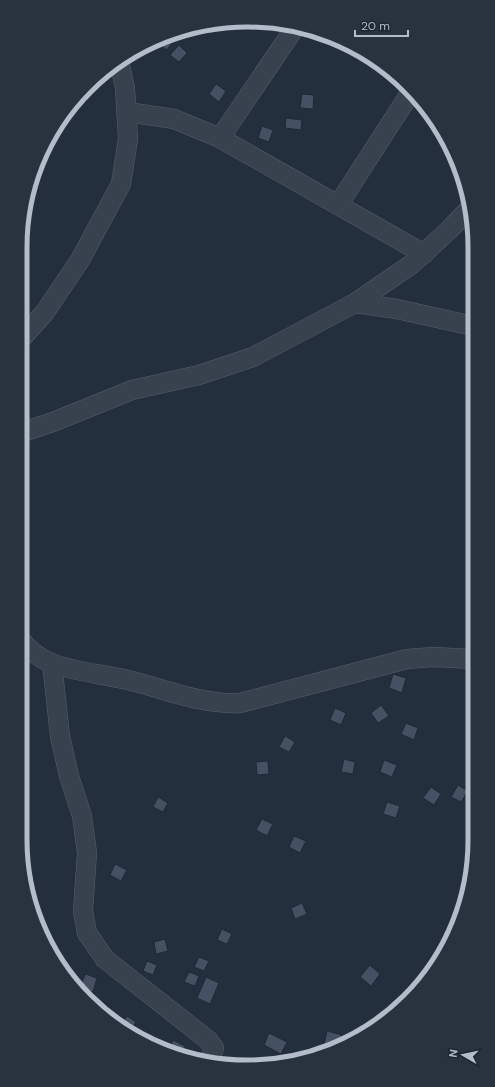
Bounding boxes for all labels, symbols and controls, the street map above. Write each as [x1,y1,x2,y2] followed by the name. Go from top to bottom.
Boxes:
[355,12,408,38] scale bar
[361,18,390,34] text: 20 m
[443,1035,483,1075] north arrow
[446,1048,461,1058] text: N

